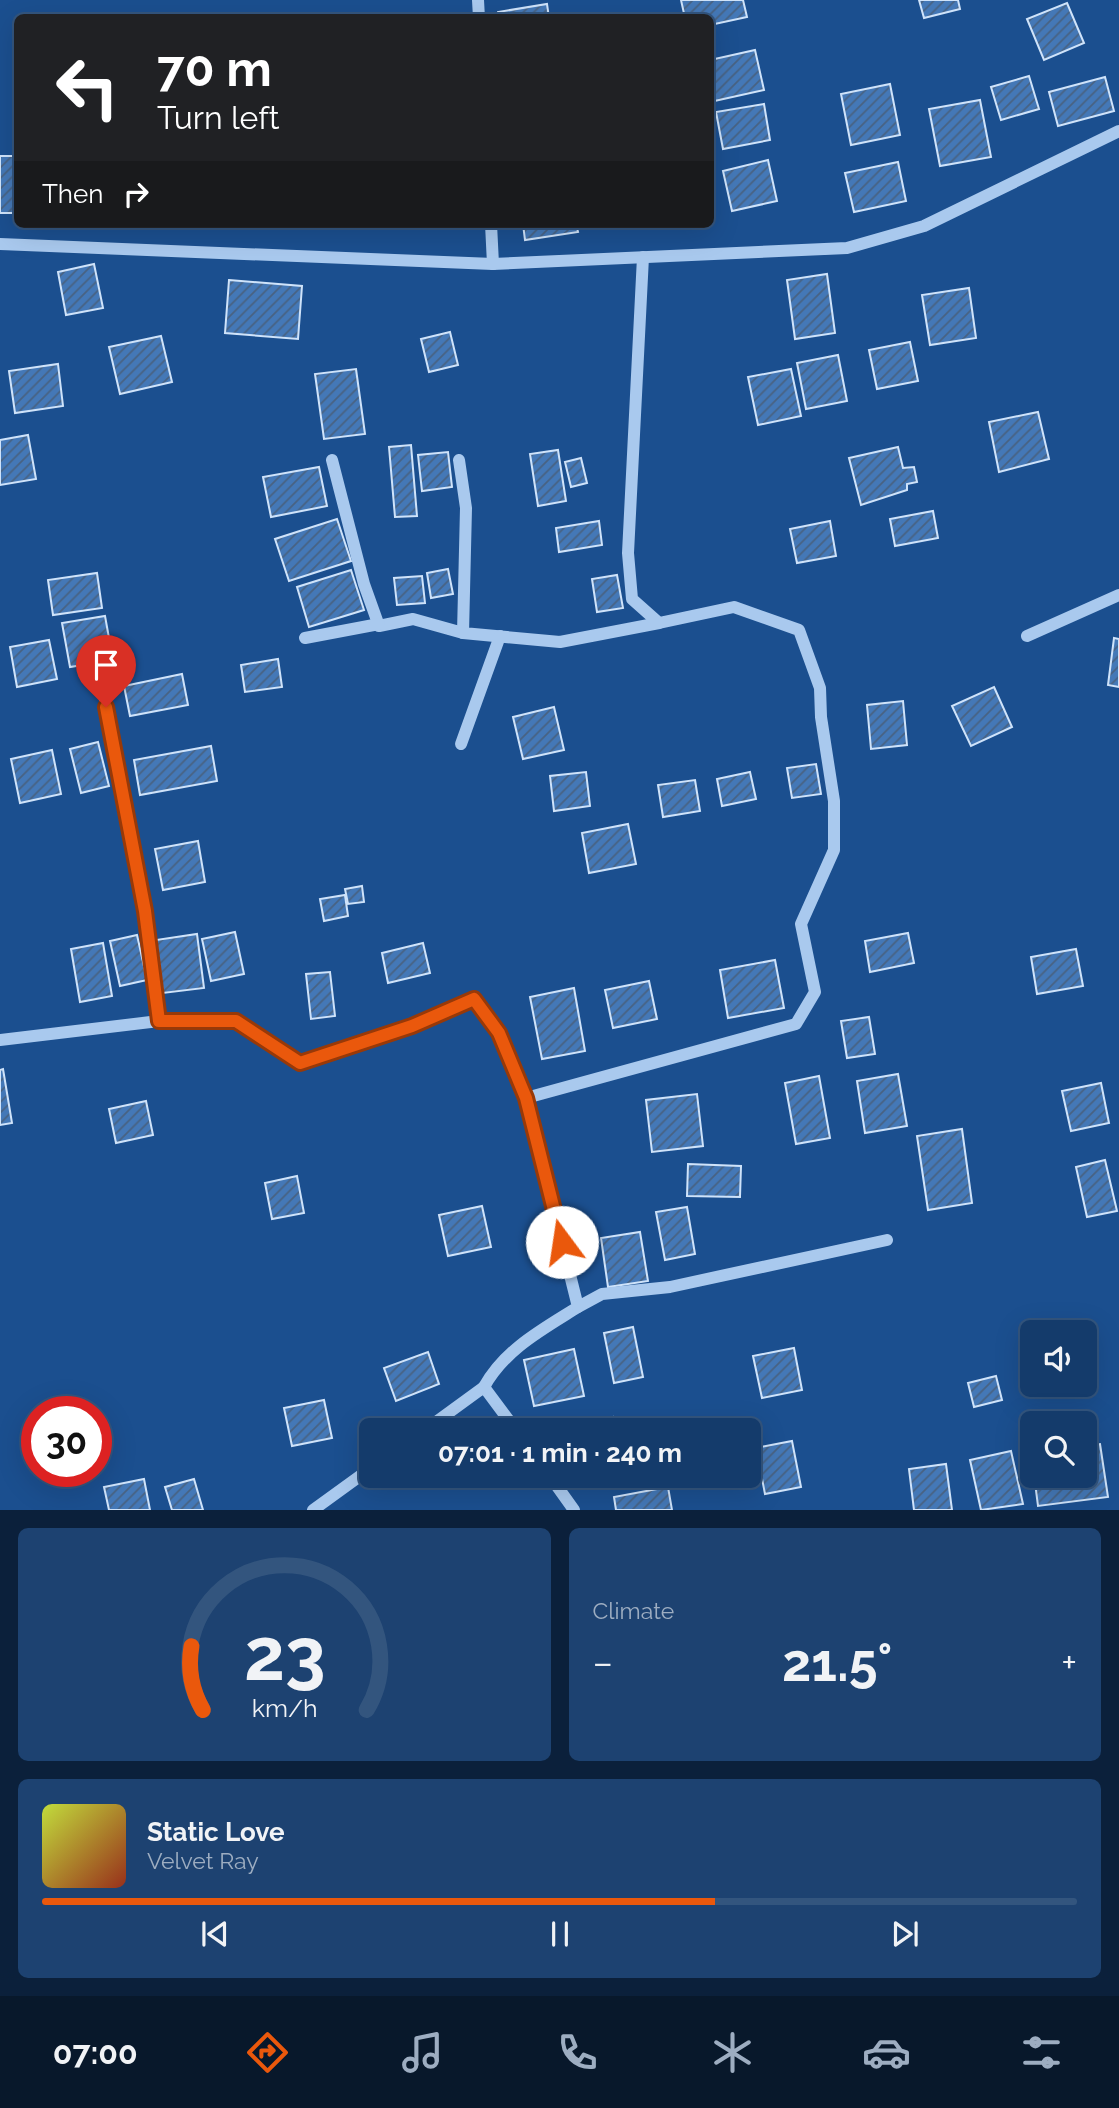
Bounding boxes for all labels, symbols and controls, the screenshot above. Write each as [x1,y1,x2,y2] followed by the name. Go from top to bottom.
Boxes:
[157,40,272,97] text: 70 m
[42,42,133,133] icon: left
[157,99,279,136] text: Turn left
[117,175,155,213] icon: right
[42,179,103,209] text: Then
[76,635,136,707] pin
[87,646,125,684] icon: arrive
[525,1205,599,1279] position arrow
[1020,1320,1097,1488] map controls
[1020,1320,1097,1397] button: sound
[21,1396,112,1487] speed limit sign: 30
[1020,1411,1097,1488] button: search
[438,1438,682,1468] text: 07:01 · 1 min · 240 m
[593,1597,674,1624] text: Climate
[243,1613,325,1698] text: 23
[782,1632,892,1693] text: 21.5°
[593,1640,613,1685] text: −
[1061,1640,1077,1685] text: +
[251,1693,317,1723] text: km/h
[147,1817,285,1847] text: Static Love
[147,1847,259,1874] text: Velvet Ray
[196,1915,234,1953] icon: previous
[541,1915,579,1953] icon: pause
[886,1915,924,1953] icon: next
[243,2028,292,2077] icon: directions
[398,2028,447,2077] icon: music
[553,2028,602,2077] icon: phone
[708,2028,757,2077] icon: climate
[862,2028,911,2077] icon: car
[1017,2028,1066,2077] icon: filters
[53,2034,138,2071] text: 07:00

